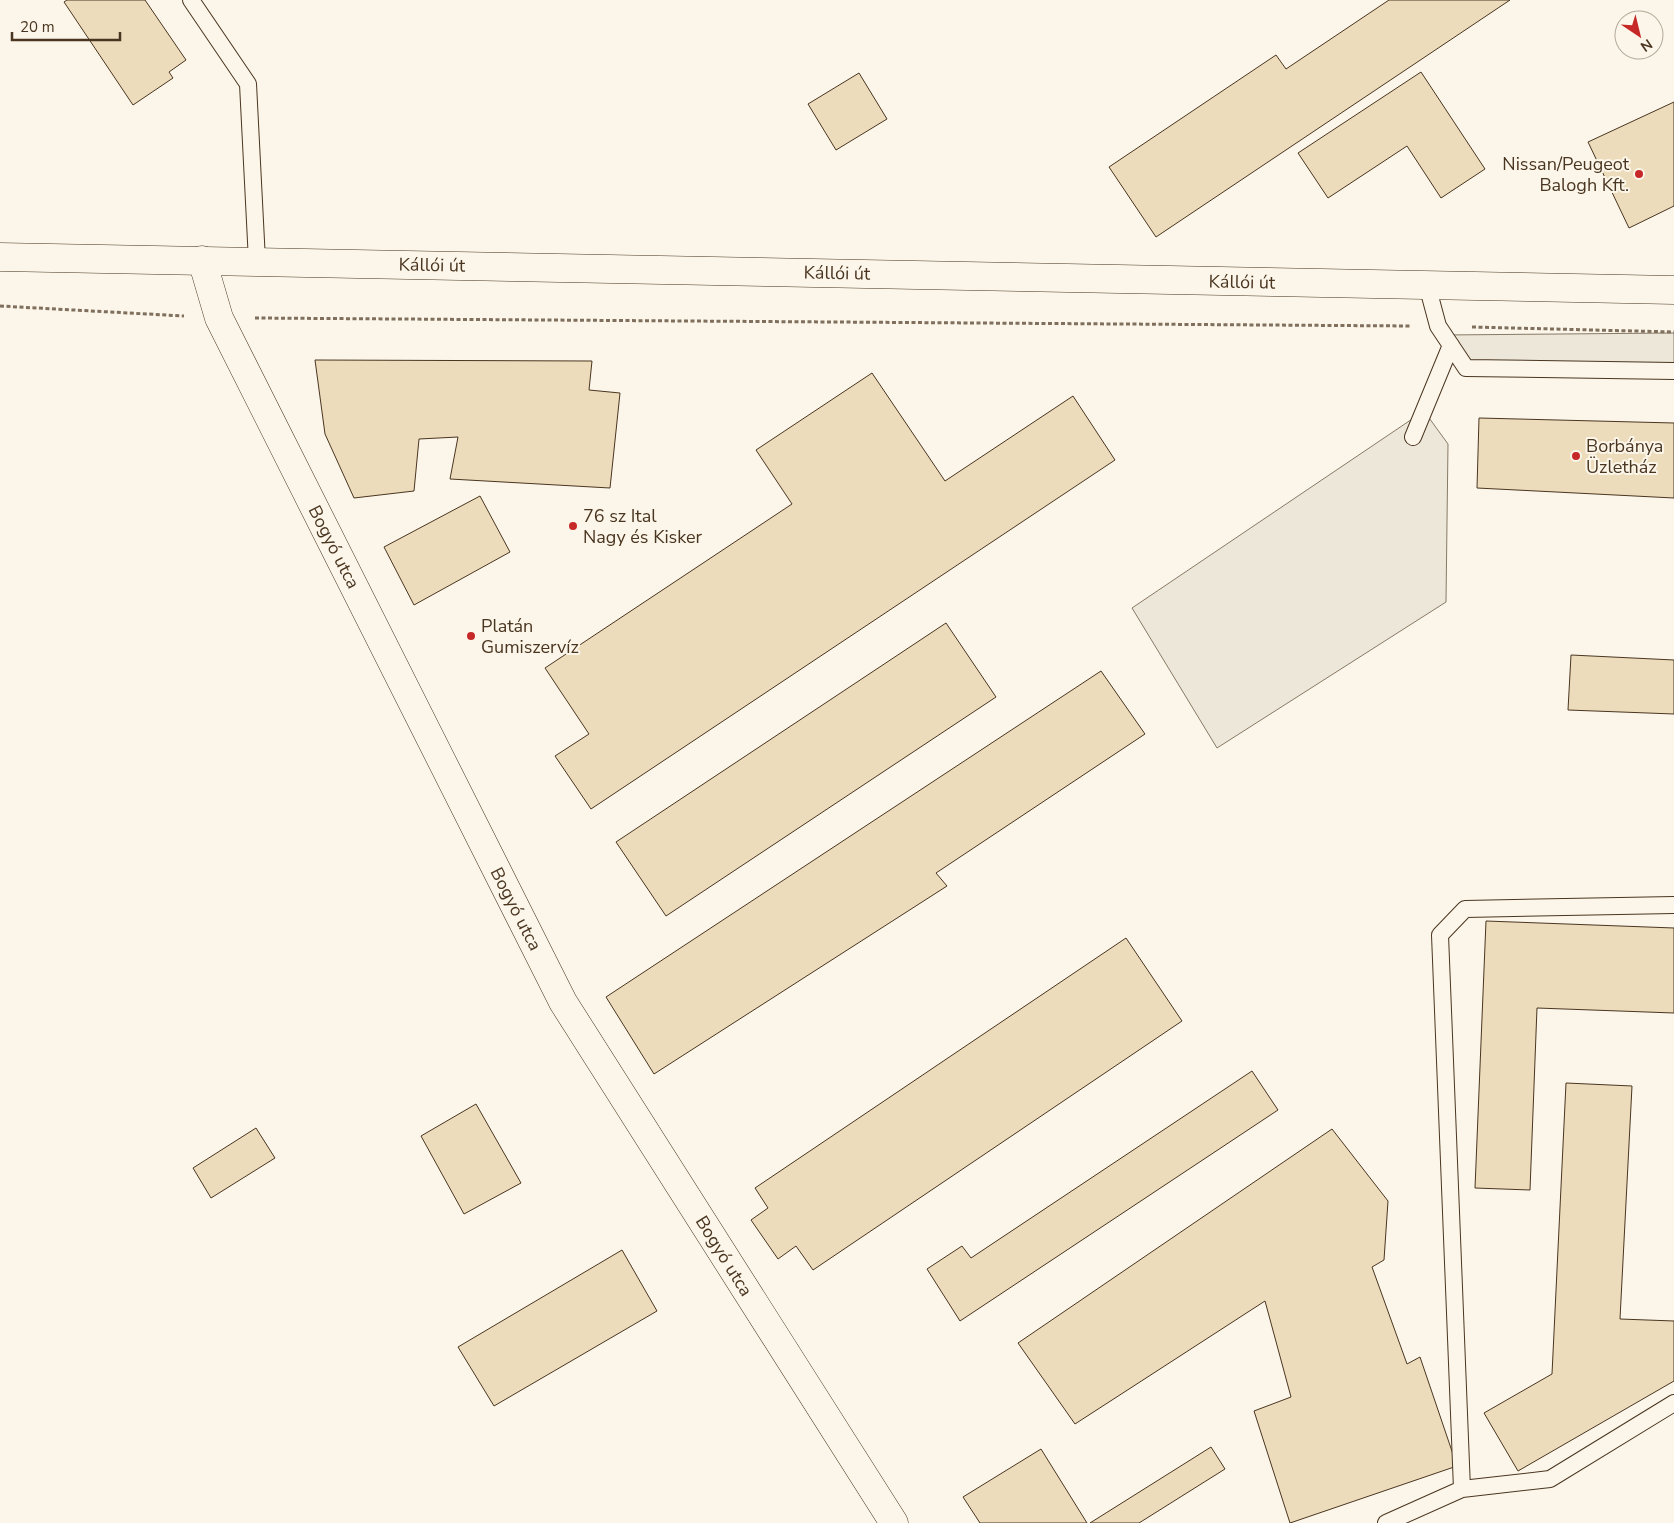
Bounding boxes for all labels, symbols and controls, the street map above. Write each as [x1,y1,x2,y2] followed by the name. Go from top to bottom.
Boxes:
[12,10,120,42] scale bar
[1614,10,1664,60] north arrow
[20,17,55,37] text: 20 m
[1636,34,1656,56] text: N
[1502,152,1630,197] place label: Nissan/Peugeot Balogh Kft.
[1633,168,1645,180] marker: Nissan/Peugeot Balogh Kft.
[399,252,466,278] street label: Kállói út
[804,260,871,286] street label: Kállói út
[1209,269,1276,295] street label: Kállói út
[1586,434,1663,479] place label: Borbánya Üzletház
[1570,450,1582,462] marker: Borbánya Üzletház
[303,501,365,593] street label: Bogyó utca
[583,504,703,549] place label: 76 sz Ital Nagy és Kisker
[567,520,579,532] marker: 76 sz Ital Nagy és Kisker
[481,614,579,659] place label: Platán Gumiszervíz
[465,630,477,642] marker: Platán Gumiszervíz
[485,863,547,955] street label: Bogyó utca
[690,1211,758,1301] street label: Bogyó utca

